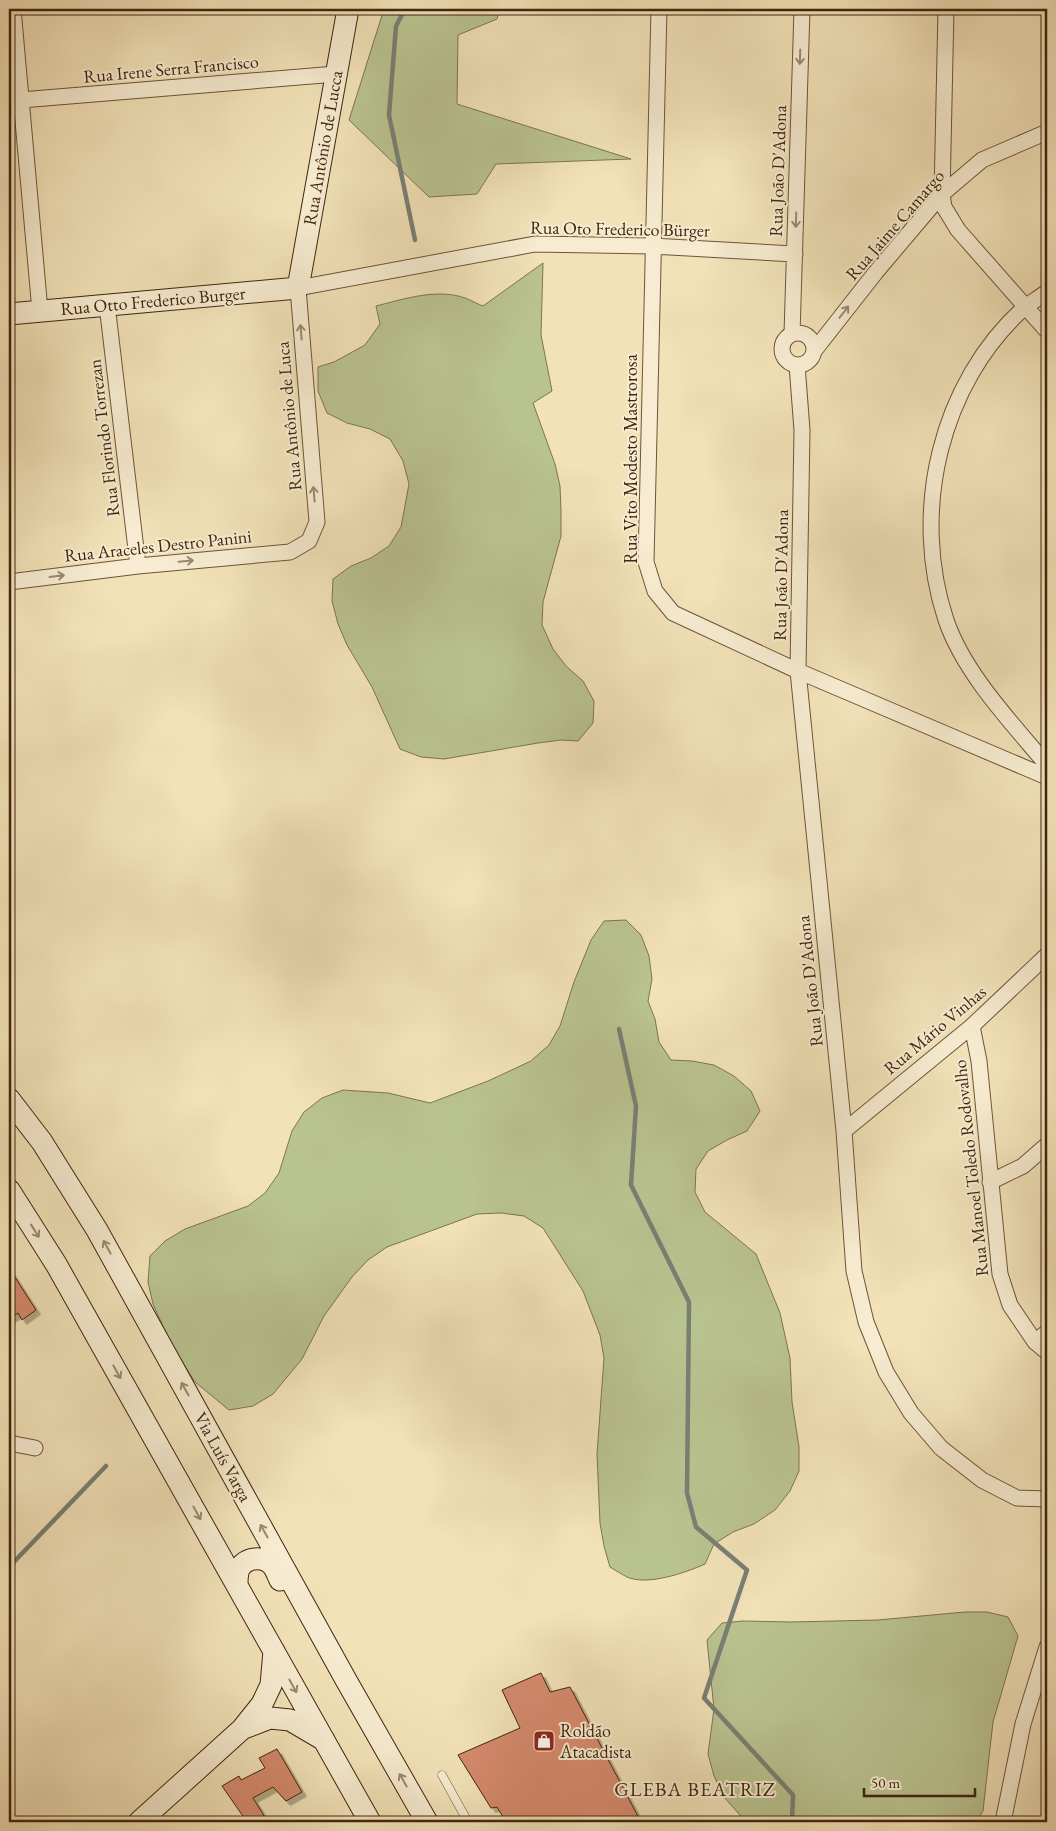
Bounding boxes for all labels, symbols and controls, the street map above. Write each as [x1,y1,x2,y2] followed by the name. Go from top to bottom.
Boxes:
[82,49,260,88] street label: Rua Irene Serra Francisco
[796,49,805,65] one-way arrow
[298,68,348,227] street label: Rua Antônio de Lucca
[764,104,791,237] street label: Rua João D'Adona
[840,164,949,285] street label: Rua Jaime Camargo
[791,212,800,228] one-way arrow
[530,215,710,242] street label: Rua Oto Frederico Bürger
[59,281,246,320] street label: Rua Otto Frederico Burger
[839,305,849,319] one-way arrow
[296,324,306,340] one-way arrow
[270,340,306,492] street label: Rua Antônio de Luca
[619,353,642,564] street label: Rua Vito Modesto Mastrorosa
[82,357,125,518] street label: Rua Florindo Torrezan
[310,486,319,502] one-way arrow
[768,508,793,641] street label: Rua João D'Adona
[63,524,253,567] street label: Rua Araceles Destro Panini
[178,557,194,566] one-way arrow
[49,571,65,581] one-way arrow
[791,914,828,1048] street label: Rua João D'Adona
[879,980,991,1079] street label: Rua Mário Vinhas
[948,1058,993,1278] street label: Rua Manoel Toledo Rodovalho
[31,1224,41,1238] one-way arrow
[101,1240,111,1255] one-way arrow
[112,1364,122,1379] one-way arrow
[180,1382,189,1397] one-way arrow
[189,1408,258,1506] street label: Via Luís Varga
[192,1506,202,1520] one-way arrow
[258,1525,268,1539] one-way arrow
[289,1678,299,1692] one-way arrow
[559,1719,633,1763] place label: Roldão Atacadista
[532,1729,556,1753] shop icon: Roldão Atacadista
[864,1766,975,1798] scale bar
[398,1773,407,1788] one-way arrow
[871,1773,900,1792] text: 50 m
[614,1776,776,1802] district label: GLEBA BEATRIZ

